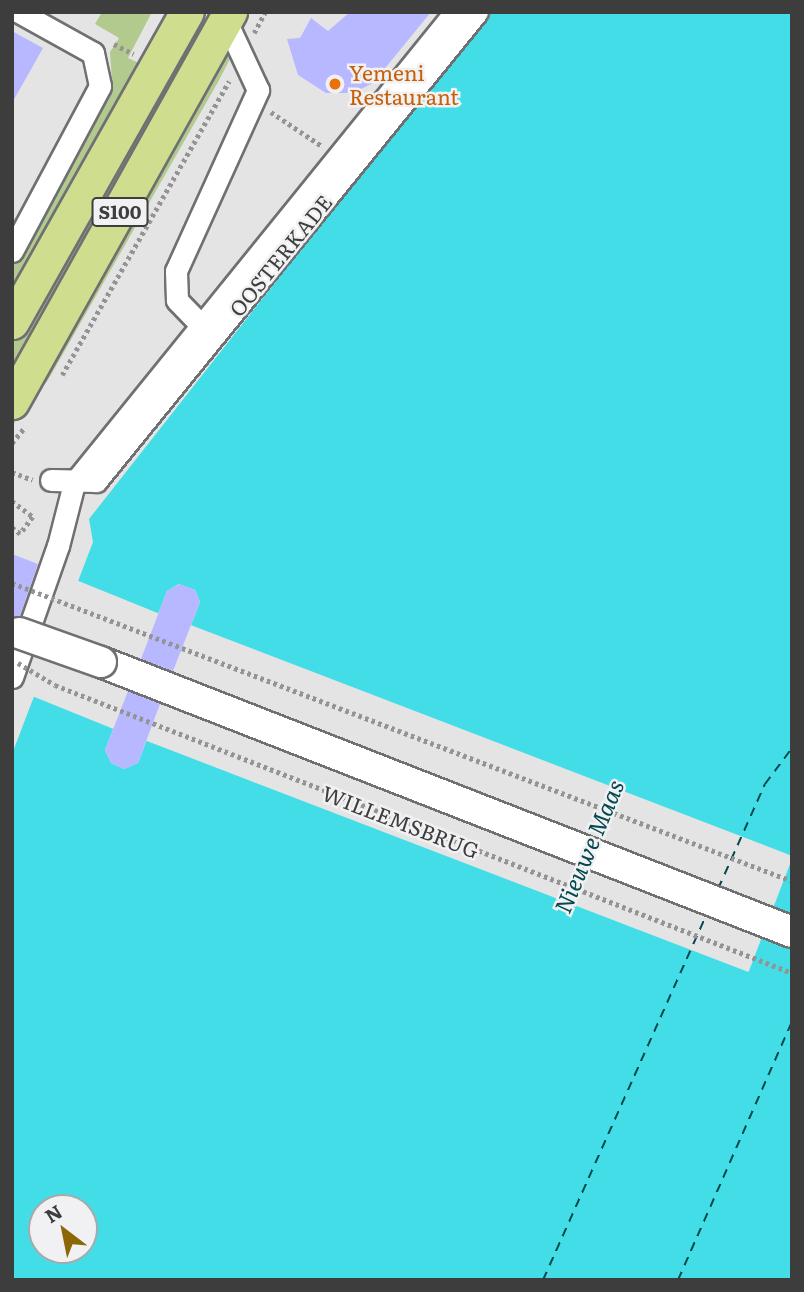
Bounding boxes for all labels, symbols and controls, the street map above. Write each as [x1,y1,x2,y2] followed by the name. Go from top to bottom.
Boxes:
[349,59,459,109] place label: Yemeni Restaurant
[327,76,343,92] marker: Yemeni Restaurant
[223,189,337,321] street label: OOSTERKADE
[90,196,150,228] road number: S100
[548,775,628,917] water label: Nieuwe Maas
[319,780,483,862] street label: WILLEMSBRUG
[28,1194,98,1264] north arrow
[39,1197,67,1229] text: N

